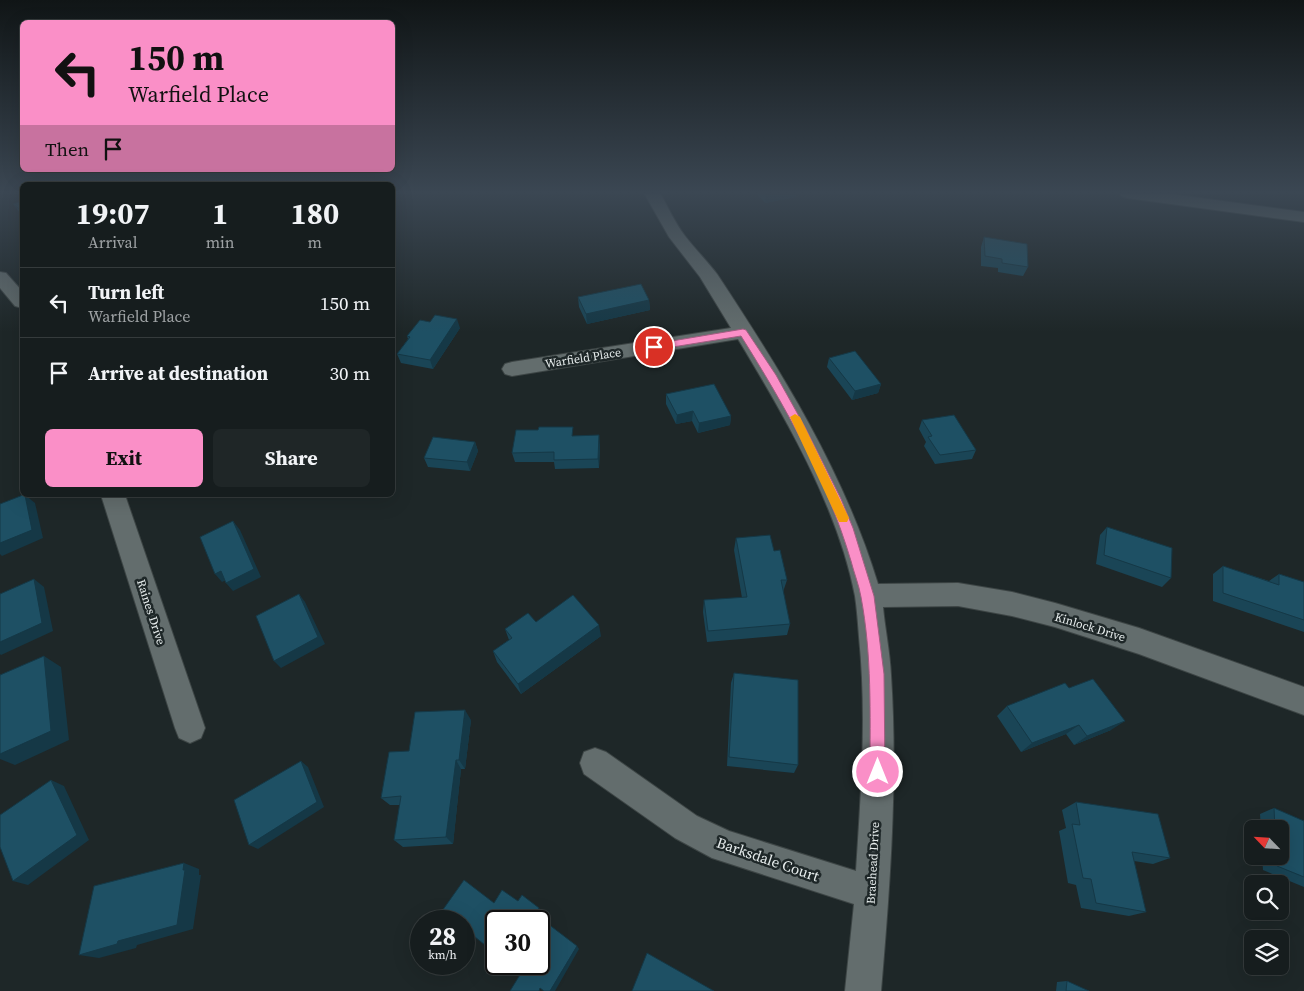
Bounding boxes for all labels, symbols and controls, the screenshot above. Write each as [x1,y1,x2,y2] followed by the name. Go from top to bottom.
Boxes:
[128,34,224,82] text: 150 m
[45,40,110,105] icon: left
[128,79,269,109] text: Warfield Place
[99,135,127,163] icon: arrive
[45,136,89,162] text: Then
[76,193,150,234] text: 19:07
[212,193,228,234] text: 1
[290,193,339,234] text: 180
[88,231,138,253] text: Arrival
[206,231,235,253] text: min
[308,231,322,253] text: m
[88,279,164,305] text: Turn left
[45,289,73,317] icon: left
[320,290,370,316] text: 150 m
[88,305,191,327] text: Warfield Place
[633,326,675,368] pin
[640,333,668,361] icon: arrive
[544,344,622,372] street label: Warfield Place
[45,359,73,387] icon: arrive
[88,360,268,386] text: Arrive at destination
[329,360,370,386] text: 30 m
[45,429,203,487] button: Exit
[213,429,370,487] button: Share
[133,577,169,647] street label: Raines Drive
[1053,609,1127,645] street label: Kinlock Drive
[851,745,903,797] position arrow
[1244,820,1289,865] north arrow
[1244,820,1289,975] map controls
[863,821,883,905] street label: Braehead Drive
[714,832,822,886] street label: Barksdale Court
[1244,875,1289,920] button: search
[485,910,550,975] speed limit sign: 30
[429,919,456,953] text: 28
[1244,930,1289,975] button: layers
[428,947,457,963] text: km/h

